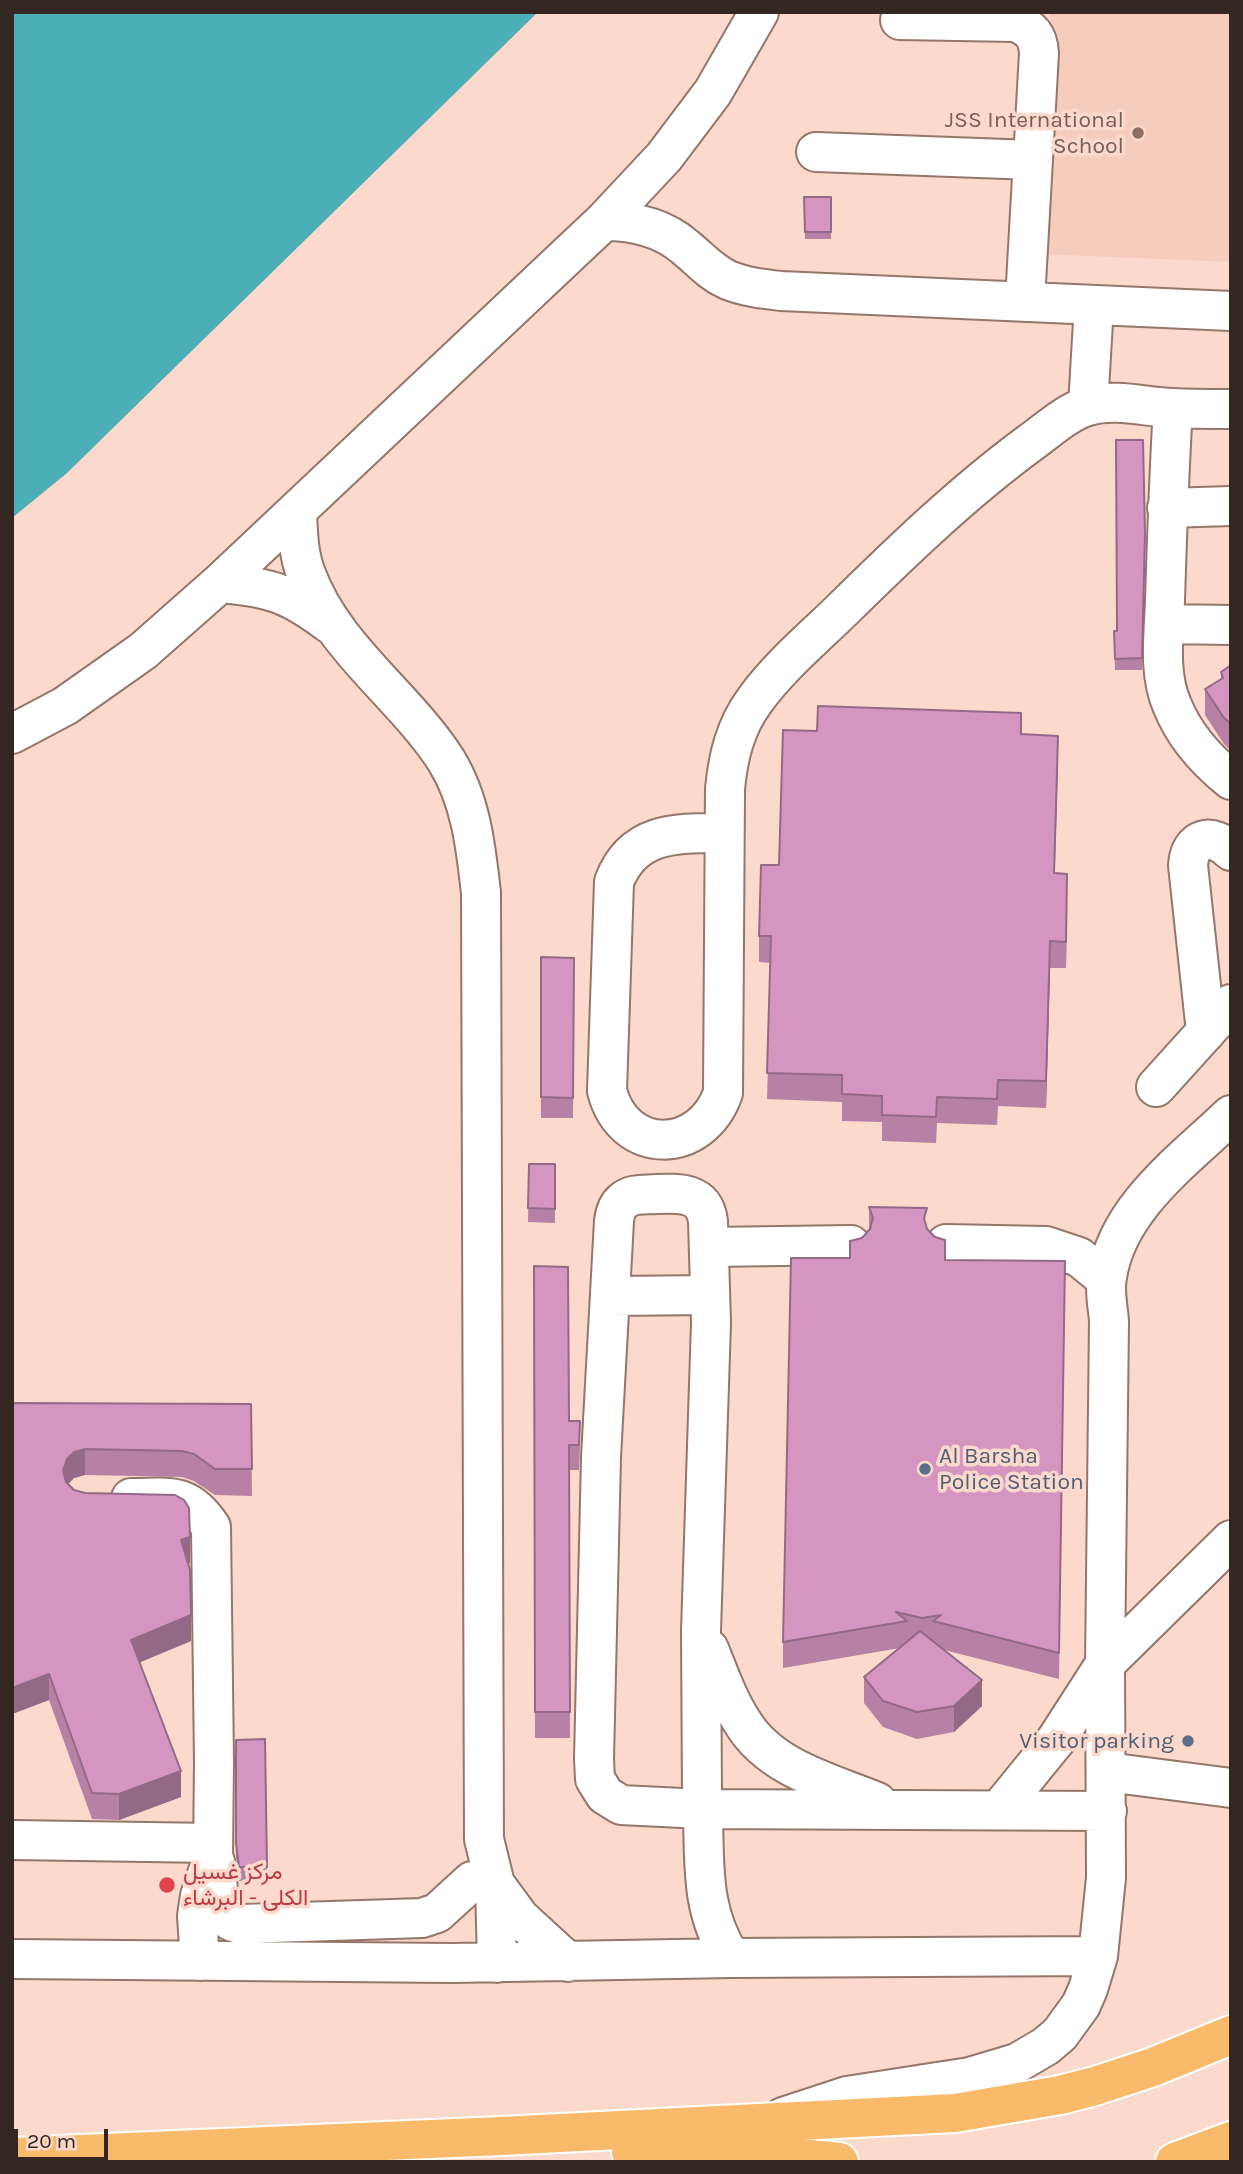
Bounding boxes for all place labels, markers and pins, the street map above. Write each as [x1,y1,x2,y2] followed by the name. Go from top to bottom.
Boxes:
[945,106,1124,160] place label: JSS International School
[1130,125,1146,141] marker: JSS International School
[939,1442,1084,1496] place label: Al Barsha Police Station
[917,1461,933,1477] marker: Al Barsha Police Station
[1019,1727,1174,1755] place label: Visitor parking
[1180,1733,1196,1749] marker: Visitor parking
[183,1858,308,1912] place label: مركز غسيل الكلى - البرشاء
[157,1875,177,1895] marker: مركز غسيل الكلى - البرشاء

